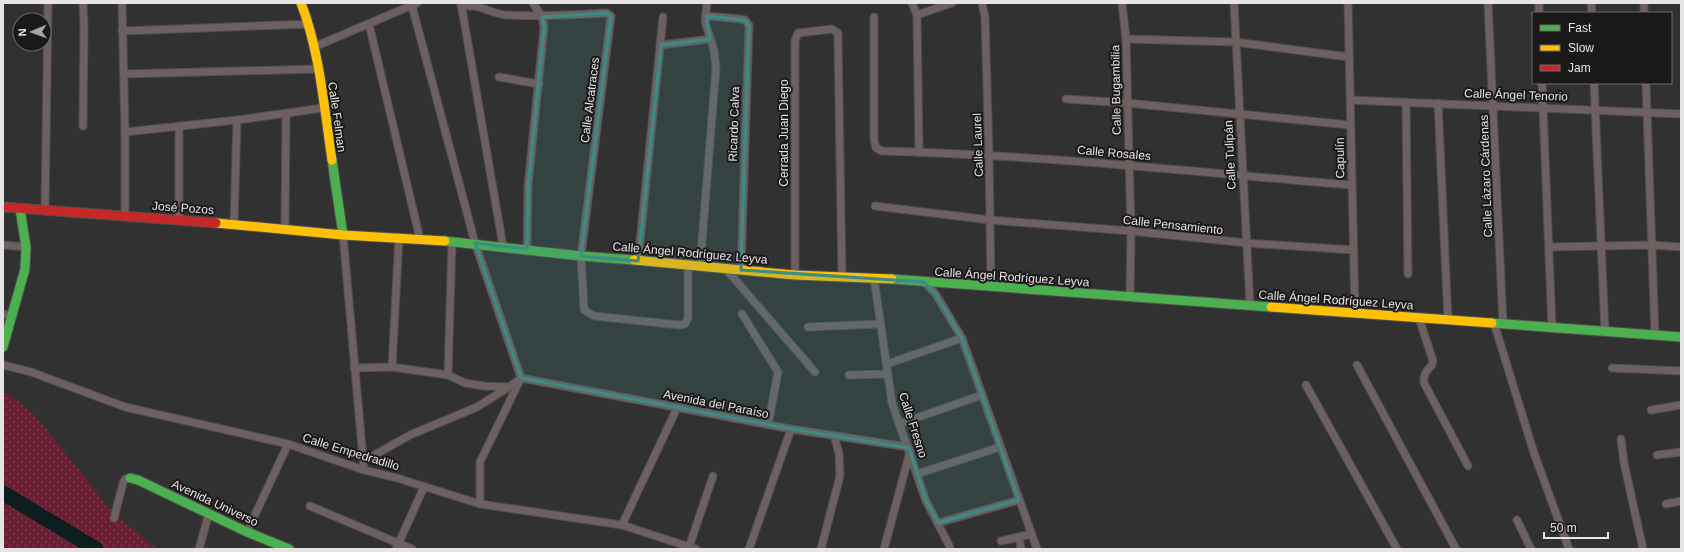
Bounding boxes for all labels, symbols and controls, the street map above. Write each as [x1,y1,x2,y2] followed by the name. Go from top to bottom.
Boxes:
[12,12,52,52] north arrow
[1532,12,1672,84] legend
[1568,21,1592,35] text: Fast
[16,28,28,37] text: N
[1568,41,1594,55] text: Slow
[1108,45,1124,135] street label: Calle Bugambilia
[578,56,602,144] street label: Calle Alcatraces
[1568,61,1591,75] text: Jam
[777,79,791,187] street label: Cerrada Juan Diego
[325,81,349,153] street label: Calle Felman
[1464,85,1568,104] street label: Calle Ángel Tenorio
[726,86,742,162] street label: Ricardo Calva
[970,113,986,177] street label: Calle Laurel
[1477,114,1495,238] street label: Calle Lázaro Cárdenas
[1221,120,1239,190] street label: Calle Tulipán
[1333,137,1347,179] street label: Capulín
[1077,143,1151,163] street label: Calle Rosales
[152,199,214,217] street label: José Pozos
[1122,213,1224,237] street label: Calle Pensamiento
[612,238,768,267] street label: Calle Ángel Rodríguez Leyva
[934,264,1090,289] street label: Calle Ángel Rodríguez Leyva
[1258,287,1414,312] street label: Calle Ángel Rodríguez Leyva
[662,387,770,421] street label: Avenida del Paraíso
[896,390,930,460] street label: Calle Fresno
[301,431,402,474] street label: Calle Empedradillo
[170,477,261,529] street label: Avenida Universo
[1544,514,1608,540] scale bar
[1550,521,1577,535] text: 50 m

